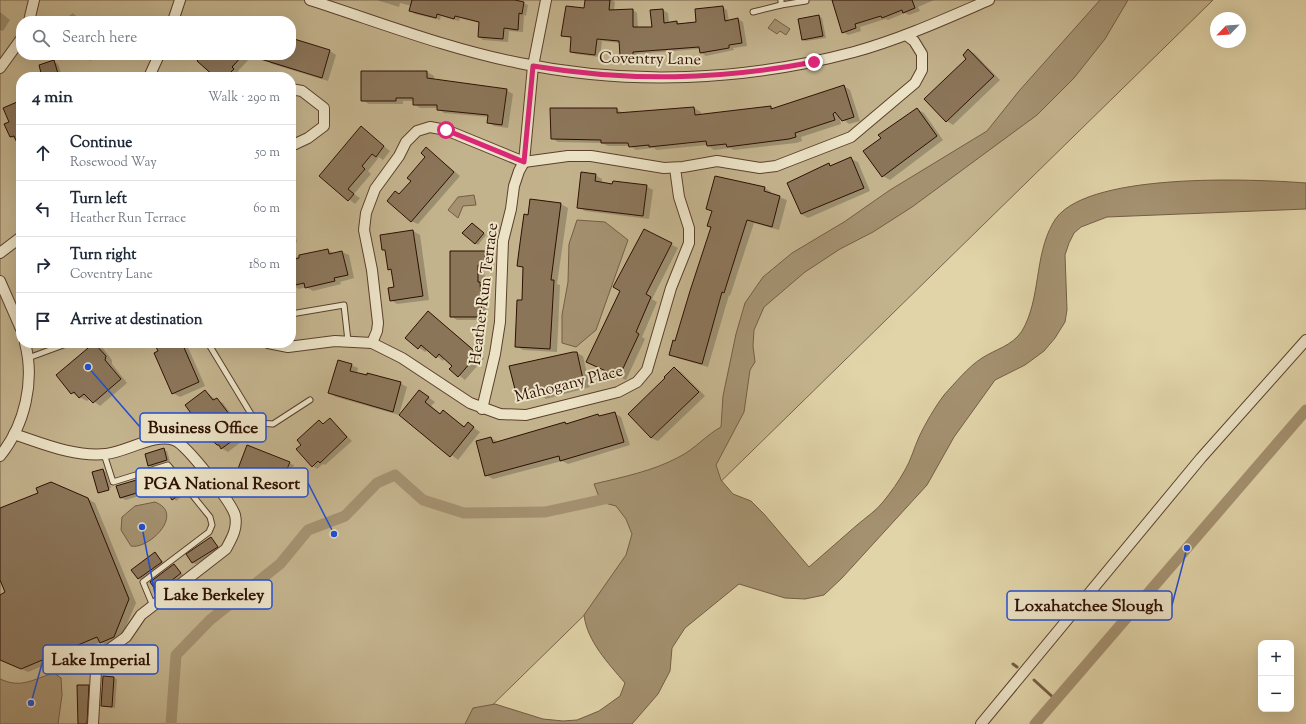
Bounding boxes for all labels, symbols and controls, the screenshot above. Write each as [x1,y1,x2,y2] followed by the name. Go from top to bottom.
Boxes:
[1210,12,1246,48] north arrow
[16,16,296,60] search box
[30,27,52,49] icon: search
[62,28,137,49] text: Search here
[599,48,701,72] street label: Coventry Lane
[805,53,823,71] route end
[32,86,73,110] text: 4 min
[208,89,280,107] text: Walk · 290 m
[437,121,455,139] route start
[70,133,132,154] text: Continue
[32,142,54,164] icon: ahead
[255,144,280,162] text: 50 m
[70,154,157,172] text: Rosewood Way
[70,189,127,210] text: Turn left
[32,198,54,220] icon: left
[253,200,280,218] text: 60 m
[70,210,186,228] text: Heather Run Terrace
[465,222,505,366] street label: Heather Run Terrace
[70,245,136,266] text: Turn right
[32,254,54,276] icon: right
[249,256,280,274] text: 180 m
[70,266,153,284] text: Coventry Lane
[32,310,54,332] icon: arrive
[70,310,203,331] text: Arrive at destination
[512,360,626,410] street label: Mahogany Place
[140,413,266,442] callout: Business Office
[148,417,258,441] text: Business Office
[136,468,308,497] callout: PGA National Resort
[144,473,300,497] text: PGA National Resort
[155,580,272,609] callout: Lake Berkeley
[164,584,265,608] text: Lake Berkeley
[1007,591,1172,620] callout: Loxahatchee Slough
[1015,595,1163,619] text: Loxahatchee Slough
[1258,640,1294,712] map controls
[1258,640,1294,676] button: +
[43,645,158,674] callout: Lake Imperial
[51,649,151,673] text: Lake Imperial
[1258,676,1294,712] button: −

